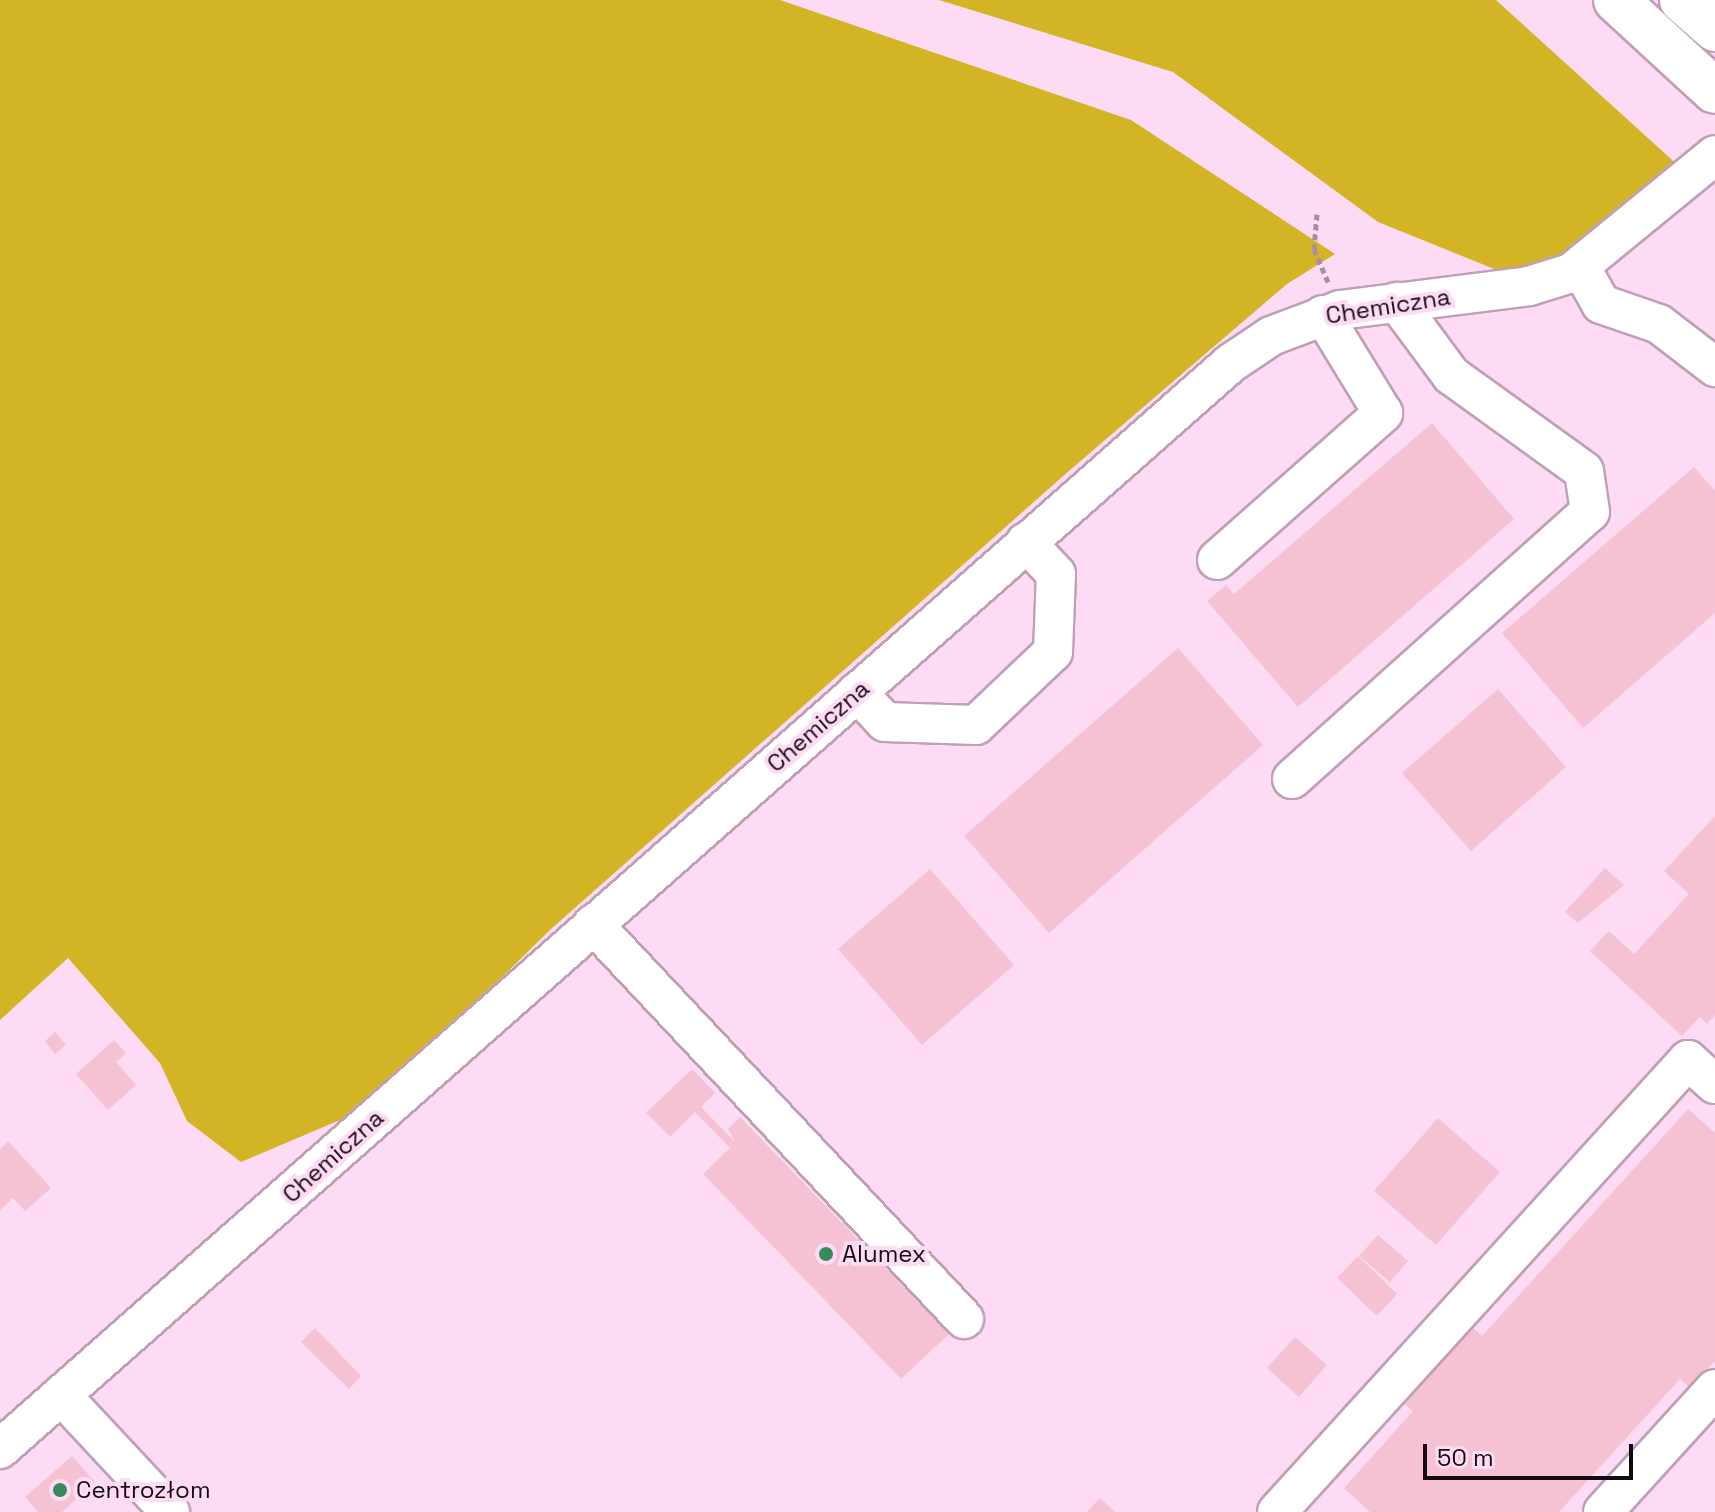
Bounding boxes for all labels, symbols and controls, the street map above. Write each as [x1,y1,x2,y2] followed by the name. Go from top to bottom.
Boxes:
[1324,282,1452,330] street label: Chemiczna
[761,674,875,778] street label: Chemiczna
[277,1103,389,1209] street label: Chemiczna
[842,1240,926,1268] place label: Alumex
[817,1245,835,1263] marker: Alumex
[1427,1428,1637,1478] scale bar
[1437,1442,1494,1473] text: 50 m
[76,1476,211,1504] place label: Centrozłom
[51,1481,69,1499] marker: Centrozłom

